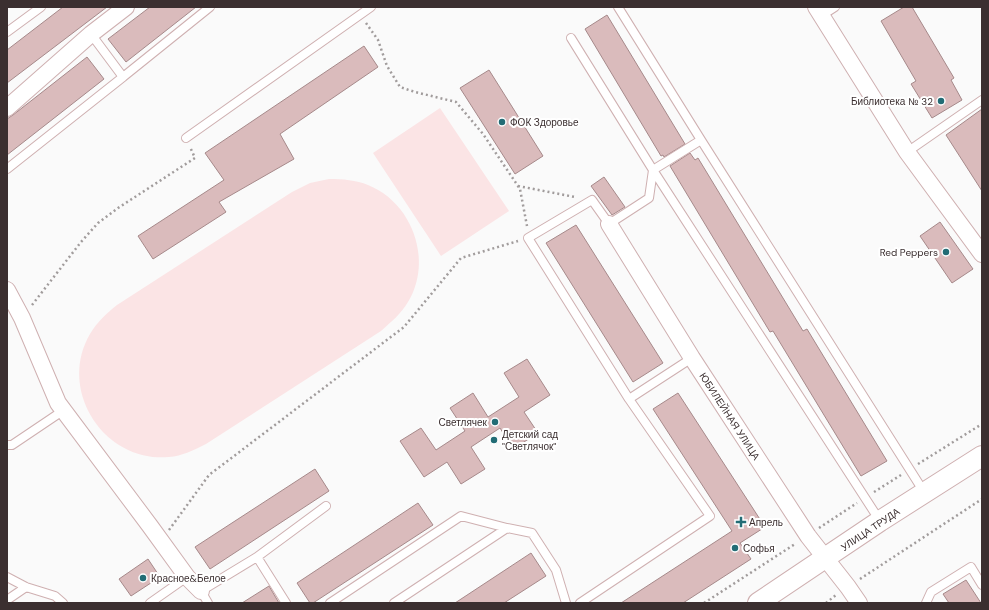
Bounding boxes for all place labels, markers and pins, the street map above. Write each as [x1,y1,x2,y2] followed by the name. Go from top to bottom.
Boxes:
[851,95,933,108] place label: Библиотека № 32
[936,96,946,106] marker: Библиотека № 32
[510,116,579,129] place label: ФОК Здоровье
[497,117,507,127] marker: ФОК Здоровье
[880,246,938,259] place label: Red Peppers
[941,247,951,257] marker: Red Peppers
[439,416,488,429] place label: Светлячек
[490,417,500,427] marker: Светлячек
[502,428,558,453] place label: Детский сад "Светлячок"
[489,435,499,445] marker: Детский сад "Светлячок"
[749,516,783,529] place label: Апрель
[736,517,746,527] marker: Апрель
[743,542,775,555] place label: Софья
[730,543,740,553] marker: Софья
[151,572,226,585] place label: Красное&Белое
[138,573,148,583] marker: Красное&Белое

